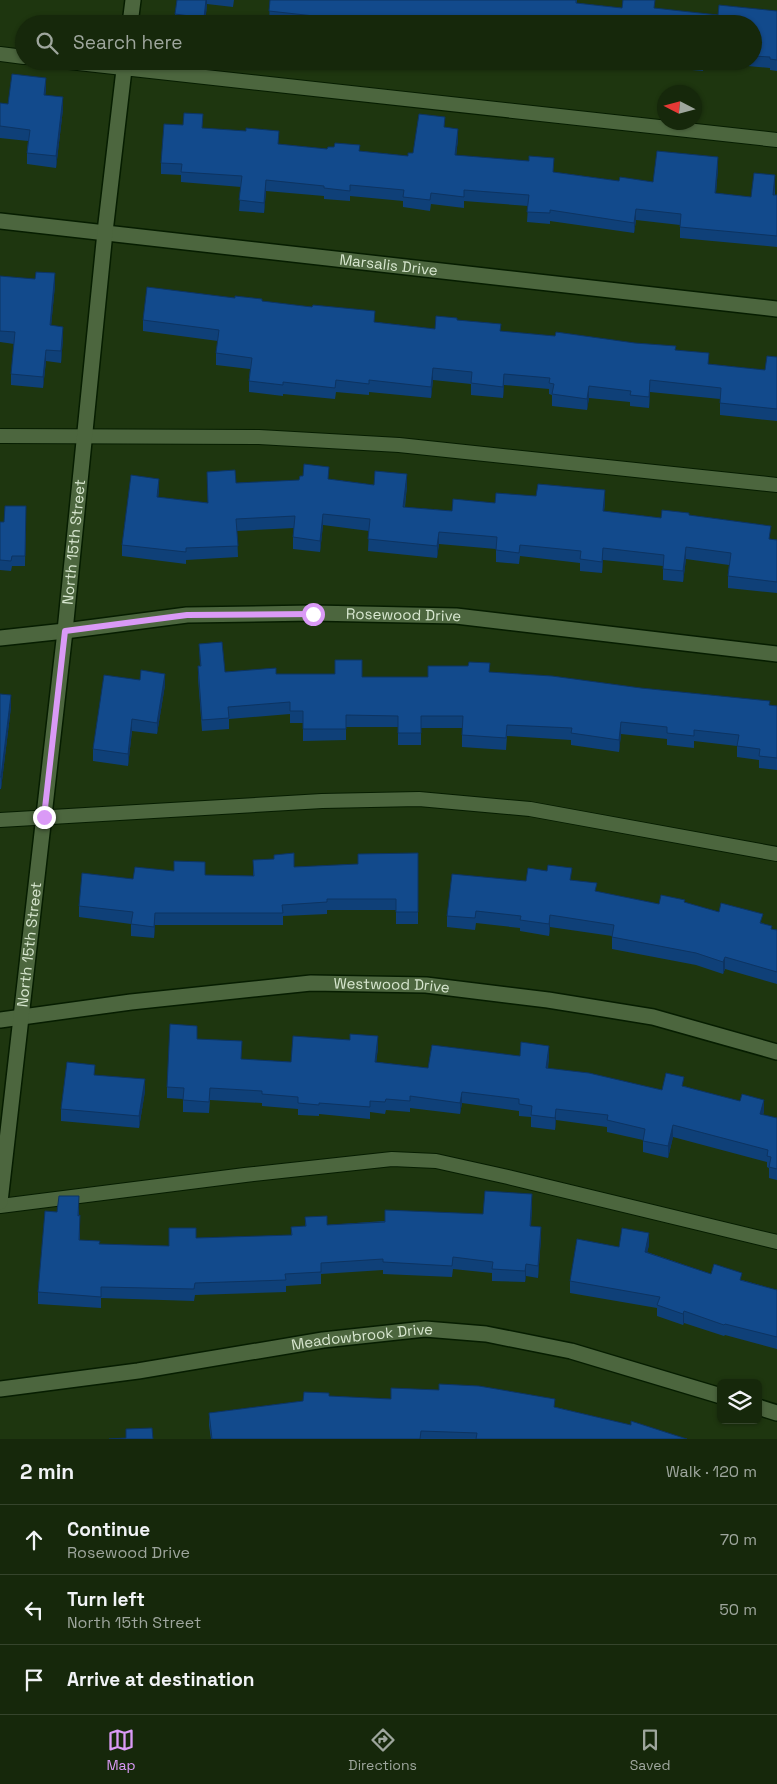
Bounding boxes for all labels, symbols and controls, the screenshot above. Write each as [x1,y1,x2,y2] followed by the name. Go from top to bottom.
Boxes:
[15,15,762,70] search box
[33,29,61,57] icon: search
[73,30,183,55] text: Search here
[657,85,702,130] north arrow
[338,250,439,280] street label: Marsalis Drive
[58,478,89,606] street label: North 15th Street
[302,603,325,626] route start
[346,604,462,626] street label: Rosewood Drive
[33,806,56,829] route end
[12,881,45,1008] street label: North 15th Street
[333,973,451,997] street label: Westwood Drive
[290,1319,434,1354] street label: Meadowbrook Drive
[717,1379,762,1424] map controls
[717,1379,762,1424] button: layers
[20,1458,74,1485] text: 2 min
[666,1461,757,1482] text: Walk · 120 m
[67,1517,150,1542] text: Continue
[20,1526,48,1554] icon: ahead
[720,1529,757,1550] text: 70 m
[67,1542,190,1563] text: Rosewood Drive
[67,1587,145,1612] text: Turn left
[20,1596,48,1624] icon: left
[719,1599,757,1620] text: 50 m
[67,1612,201,1633] text: North 15th Street
[20,1666,48,1694] icon: arrive
[67,1667,255,1692] text: Arrive at destination
[106,1726,136,1774] tab: Map
[348,1726,417,1774] tab: Directions
[630,1726,671,1774] tab: Saved

